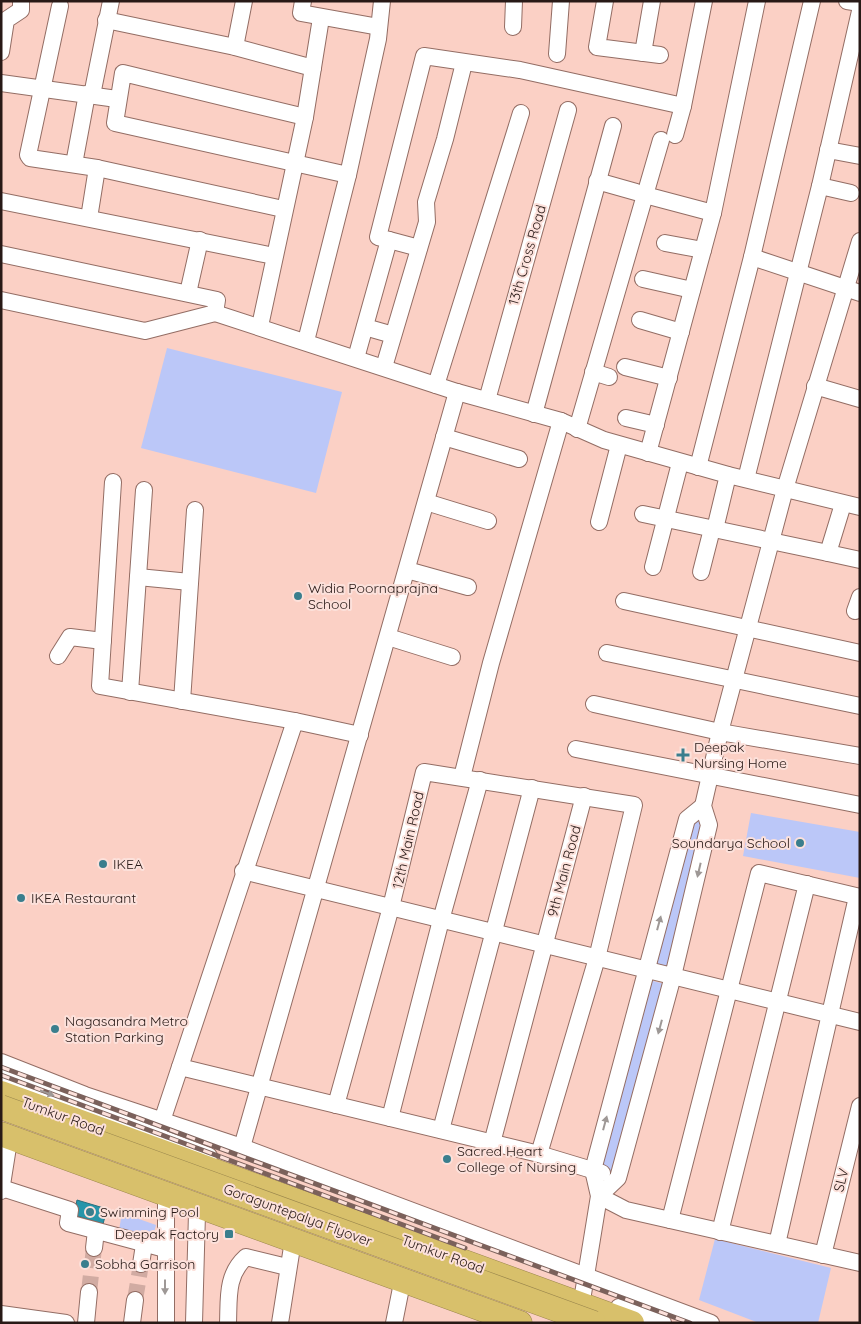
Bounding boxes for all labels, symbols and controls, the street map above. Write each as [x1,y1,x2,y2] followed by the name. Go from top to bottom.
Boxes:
[504,203,550,307] street label: 13th Cross Road
[308,579,438,613] place label: Widia Poornaprajna School
[292,590,304,602] marker: Widia Poornaprajna School
[694,738,787,772] place label: Deepak Nursing Home
[676,748,690,762] marker: Deepak Nursing Home
[388,790,428,890] street label: 12th Main Road
[543,823,585,919] street label: 9th Main Road
[672,834,790,852] place label: Soundarya School
[794,837,806,849] marker: Soundarya School
[113,855,143,873] place label: IKEA
[97,858,109,870] marker: IKEA
[695,862,703,877] one-way arrow
[31,889,136,907] place label: IKEA Restaurant
[15,892,27,904] marker: IKEA Restaurant
[655,915,663,930] one-way arrow
[65,1012,188,1046] place label: Nagasandra Metro Station Parking
[655,1020,663,1035] one-way arrow
[49,1023,61,1035] marker: Nagasandra Metro Station Parking
[40,1089,55,1097] one-way arrow
[19,1093,107,1139] street label: Tumkur Road
[601,1115,609,1130] one-way arrow
[457,1142,576,1176] place label: Sacred Heart College of Nursing
[441,1153,453,1165] marker: Sacred Heart College of Nursing
[829,1166,853,1194] street label: SLV
[221,1180,376,1251] street label: Goraguntepalya Flyover
[100,1203,199,1221] place label: Swimming Pool
[84,1206,96,1218] marker: Swimming Pool
[115,1225,219,1243] place label: Deepak Factory
[223,1228,235,1240] marker: Deepak Factory
[399,1231,487,1277] street label: Tumkur Road
[95,1255,195,1273] place label: Sobha Garrison
[79,1258,91,1270] marker: Sobha Garrison
[161,1279,169,1295] one-way arrow

